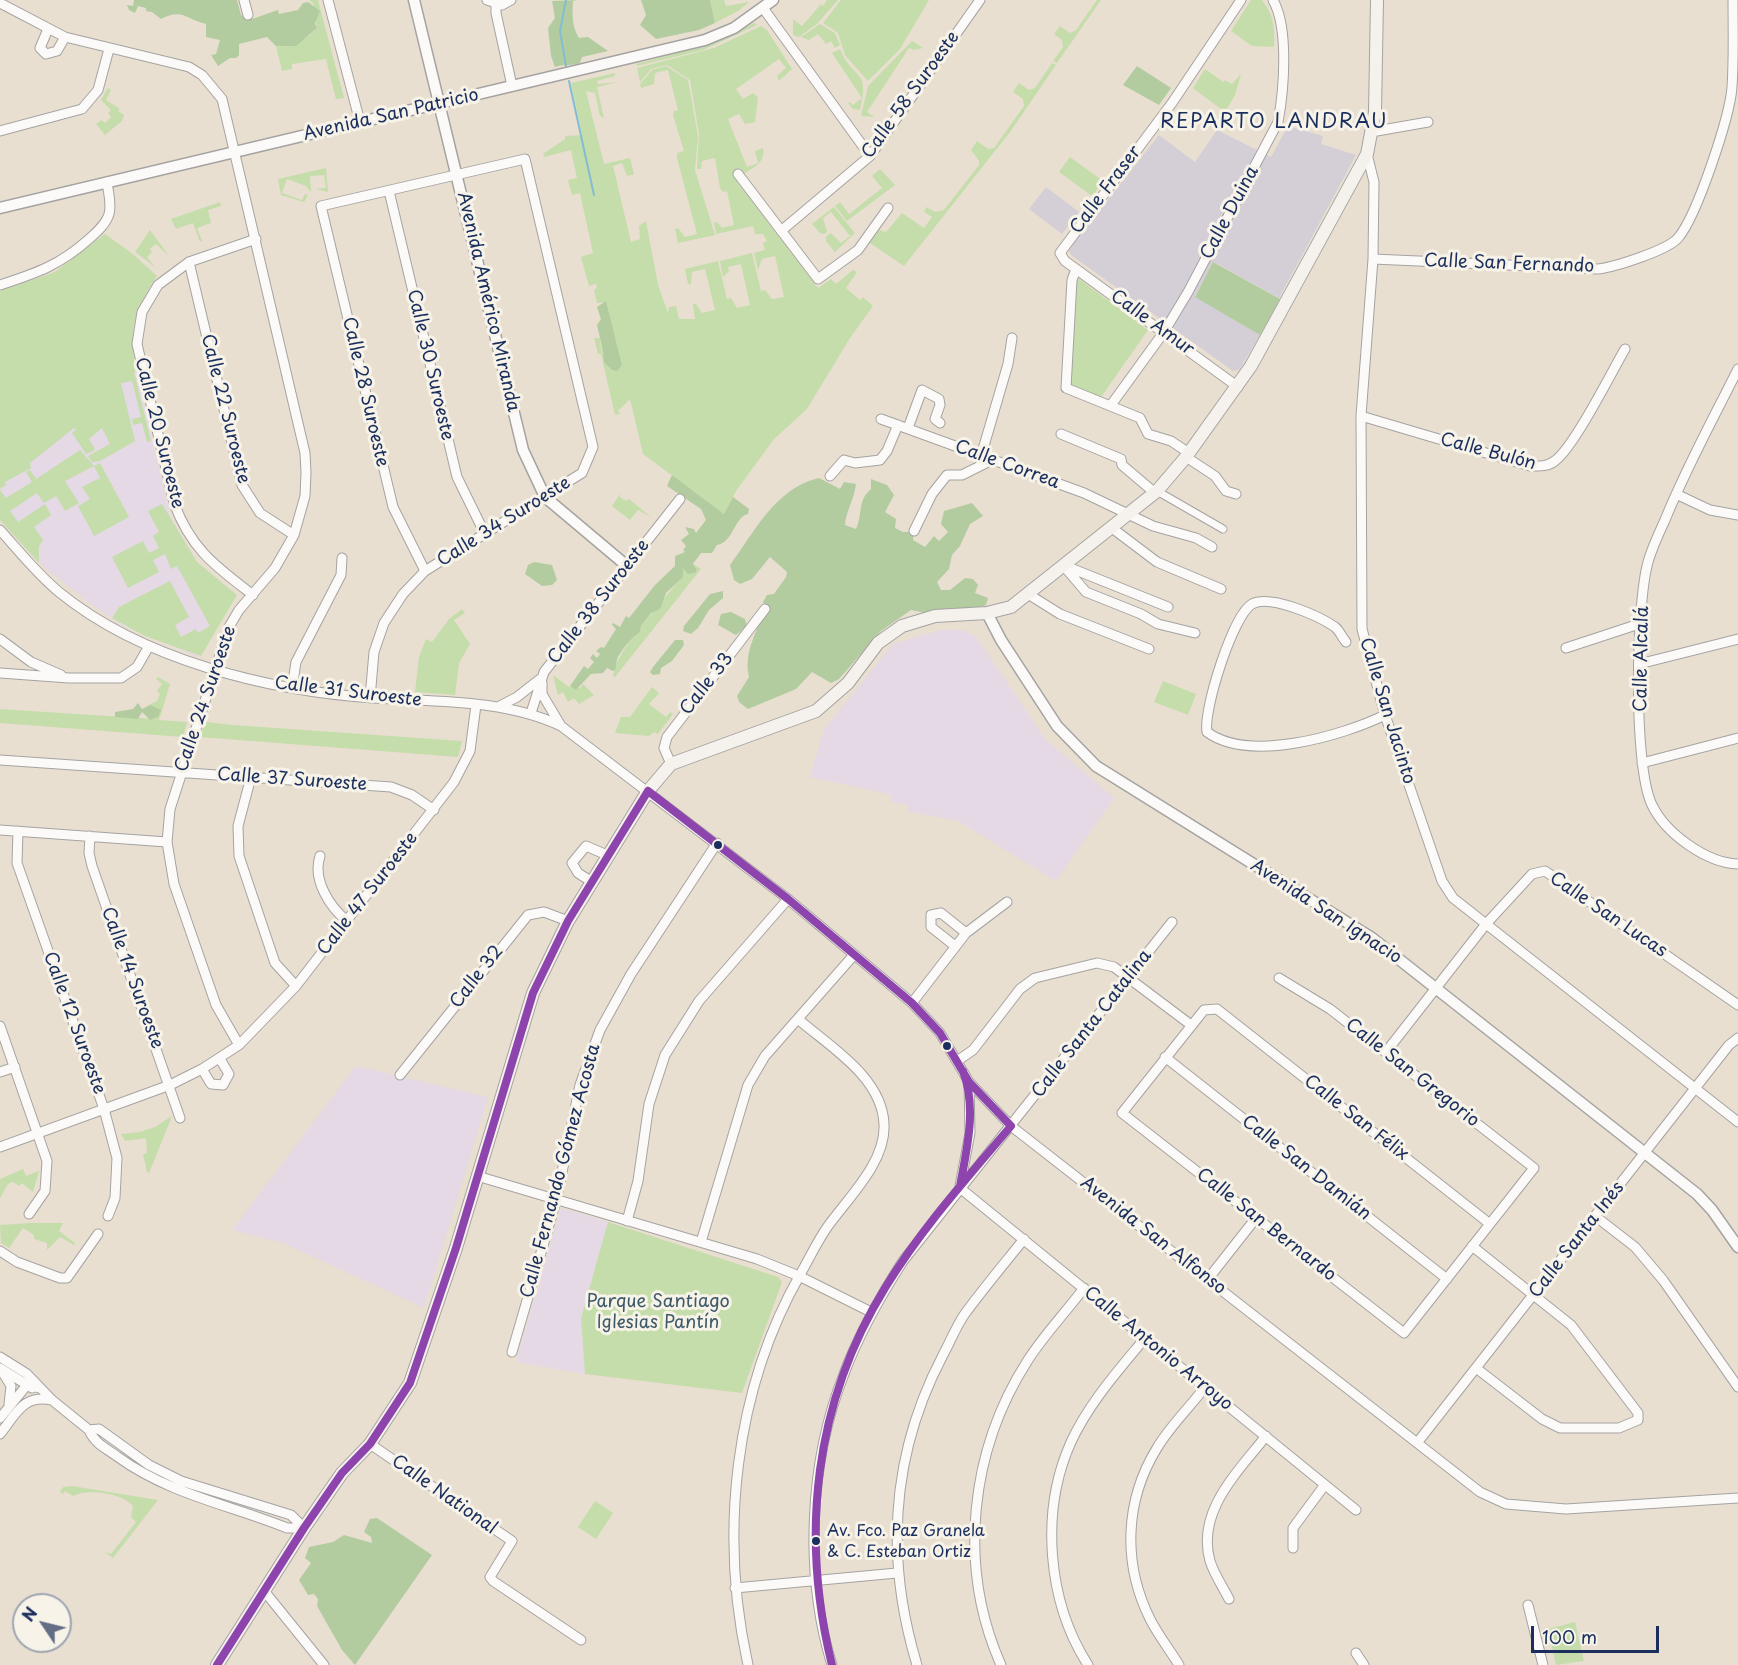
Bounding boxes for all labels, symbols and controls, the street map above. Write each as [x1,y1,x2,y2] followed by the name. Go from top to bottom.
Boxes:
[858,27,964,163] street label: Calle 58 Suroeste
[301,84,481,146] street label: Avenida San Patricio
[1161,110,1387,134] district label: REPARTO LANDRAU
[1066,142,1146,238] street label: Calle Fraser
[1196,163,1264,263] street label: Calle Duina
[452,190,524,414] street label: Avenida Américo Miranda
[1424,250,1594,278] street label: Calle San Fernando
[1106,285,1198,361] street label: Calle Amur
[402,287,458,443] street label: Calle 30 Suroeste
[337,315,393,469] street label: Calle 28 Suroeste
[196,332,254,486] street label: Calle 22 Suroeste
[130,355,188,511] street label: Calle 20 Suroeste
[1438,429,1538,475] street label: Calle Bulón
[952,436,1062,494] street label: Calle Correa
[433,472,575,572] street label: Calle 34 Suroeste
[544,535,654,669] street label: Calle 38 Suroeste
[1630,606,1654,712] street label: Calle Alcalá
[171,623,241,775] street label: Calle 24 Suroeste
[1354,635,1420,787] street label: Calle San Jacinto
[676,648,738,720] street label: Calle 33
[273,672,423,712] street label: Calle 31 Suroeste
[216,764,368,796] street label: Calle 37 Suroeste
[313,828,423,960] street label: Calle 47 Suroeste
[712,839,724,851] unlabelled marker
[1246,855,1406,969] street label: Avenida San Ignacio
[1545,868,1671,962] street label: Calle San Lucas
[96,904,168,1052] street label: Calle 14 Suroeste
[446,941,508,1013] street label: Calle 32
[1028,946,1156,1102] street label: Calle Santa Catalina
[38,949,110,1097] street label: Calle 12 Suroeste
[1341,1014,1483,1132] street label: Calle San Gregorio
[941,1040,953,1052] unlabelled marker
[517,1042,605,1300] street label: Calle Fernando Gómez Acosta
[1299,1070,1413,1166] street label: Calle San Félix
[1237,1111,1375,1225] street label: Calle San Damián
[1192,1164,1340,1286] street label: Calle San Bernardo
[1076,1172,1230,1300] street label: Avenida San Alfonso
[1525,1177,1629,1303] street label: Calle Santa Inés
[1079,1282,1237,1416] street label: Calle Antonio Arroyo
[586,1291,730,1334] park label: Parque Santiago Iglesias Pantín
[387,1451,501,1539] street label: Calle National
[827,1522,985,1560] place label: Av. Fco. Paz Granela & C. Esteban Ortiz
[810,1535,822,1547] marker: Av. Fco. Paz Granela & C. Esteban Ortiz
[12,1593,72,1653] north arrow
[15,1602,42,1626] text: N
[1534,1614,1662,1652] scale bar
[1542,1623,1597,1650] text: 100 m

